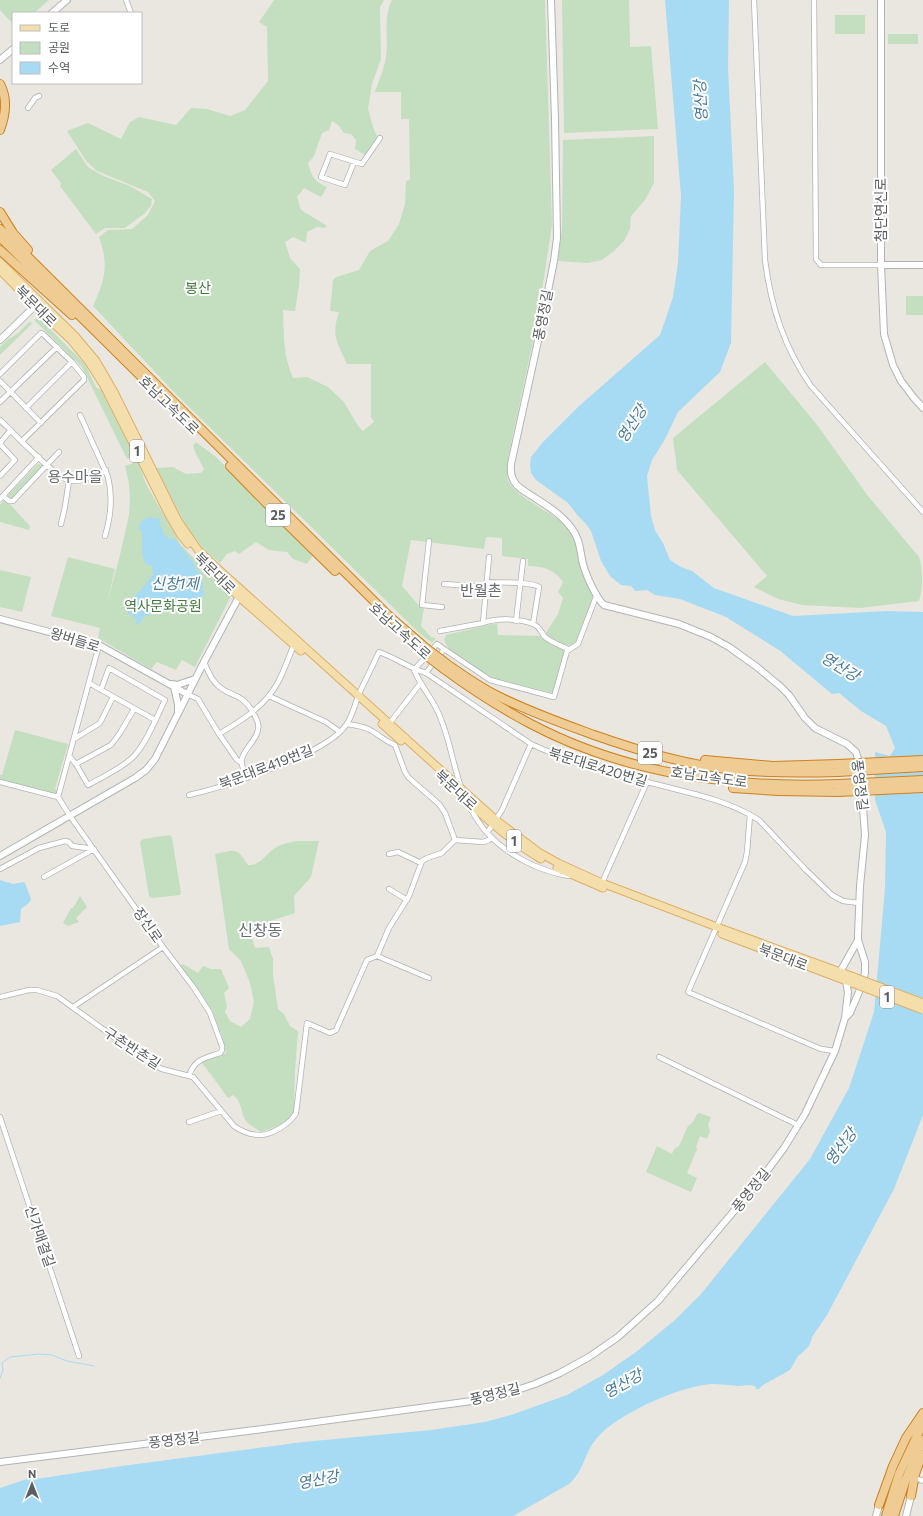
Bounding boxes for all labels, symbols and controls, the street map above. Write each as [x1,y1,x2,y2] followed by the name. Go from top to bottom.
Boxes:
[12,12,142,84] legend
[48,20,70,34] text: 도로
[48,40,70,54] text: 공원
[48,60,70,74] text: 수역
[690,78,710,122] water label: 영산강
[872,178,889,242] street label: 첨단연신로
[185,279,211,296] park label: 봉산
[12,281,61,330] street label: 북문대로
[529,288,556,342] street label: 풍영정길
[136,372,203,438] street label: 호남고속도로
[612,399,651,446] water label: 영산강
[130,440,144,462] road number: 1
[47,467,103,485] district label: 용수마을
[266,504,290,526] road number: 25
[191,548,240,597] street label: 북문대로
[151,574,201,592] water label: 신창1제
[460,581,502,599] district label: 반월촌
[124,597,202,614] park label: 역사문화공원
[366,598,435,663] street label: 호남고속도로
[48,624,102,655] street label: 왕버들로
[818,648,865,686] water label: 영산강
[216,741,315,792] street label: 북문대로419번길
[638,742,662,764] road number: 25
[547,743,650,790] street label: 북문대로420번길
[849,758,872,812] street label: 풍영정길
[670,763,749,790] street label: 호남고속도로
[432,766,481,813] street label: 북문대로
[507,830,521,852] road number: 1
[130,904,167,946] street label: 장신로
[238,920,282,939] district label: 신창동
[756,939,810,974] street label: 북문대로
[880,986,894,1008] road number: 1
[101,1023,164,1072] street label: 구촌반촌길
[821,1123,861,1168] water label: 영산강
[728,1164,773,1215] street label: 풍영정길
[22,1203,59,1269] street label: 신가매결길
[600,1364,647,1401] water label: 영산강
[468,1379,522,1408] street label: 풍영정길
[147,1428,201,1451] street label: 풍영정길
[12,1464,52,1504] north arrow
[296,1466,342,1492] water label: 영산강
[28,1467,36,1480] text: N

